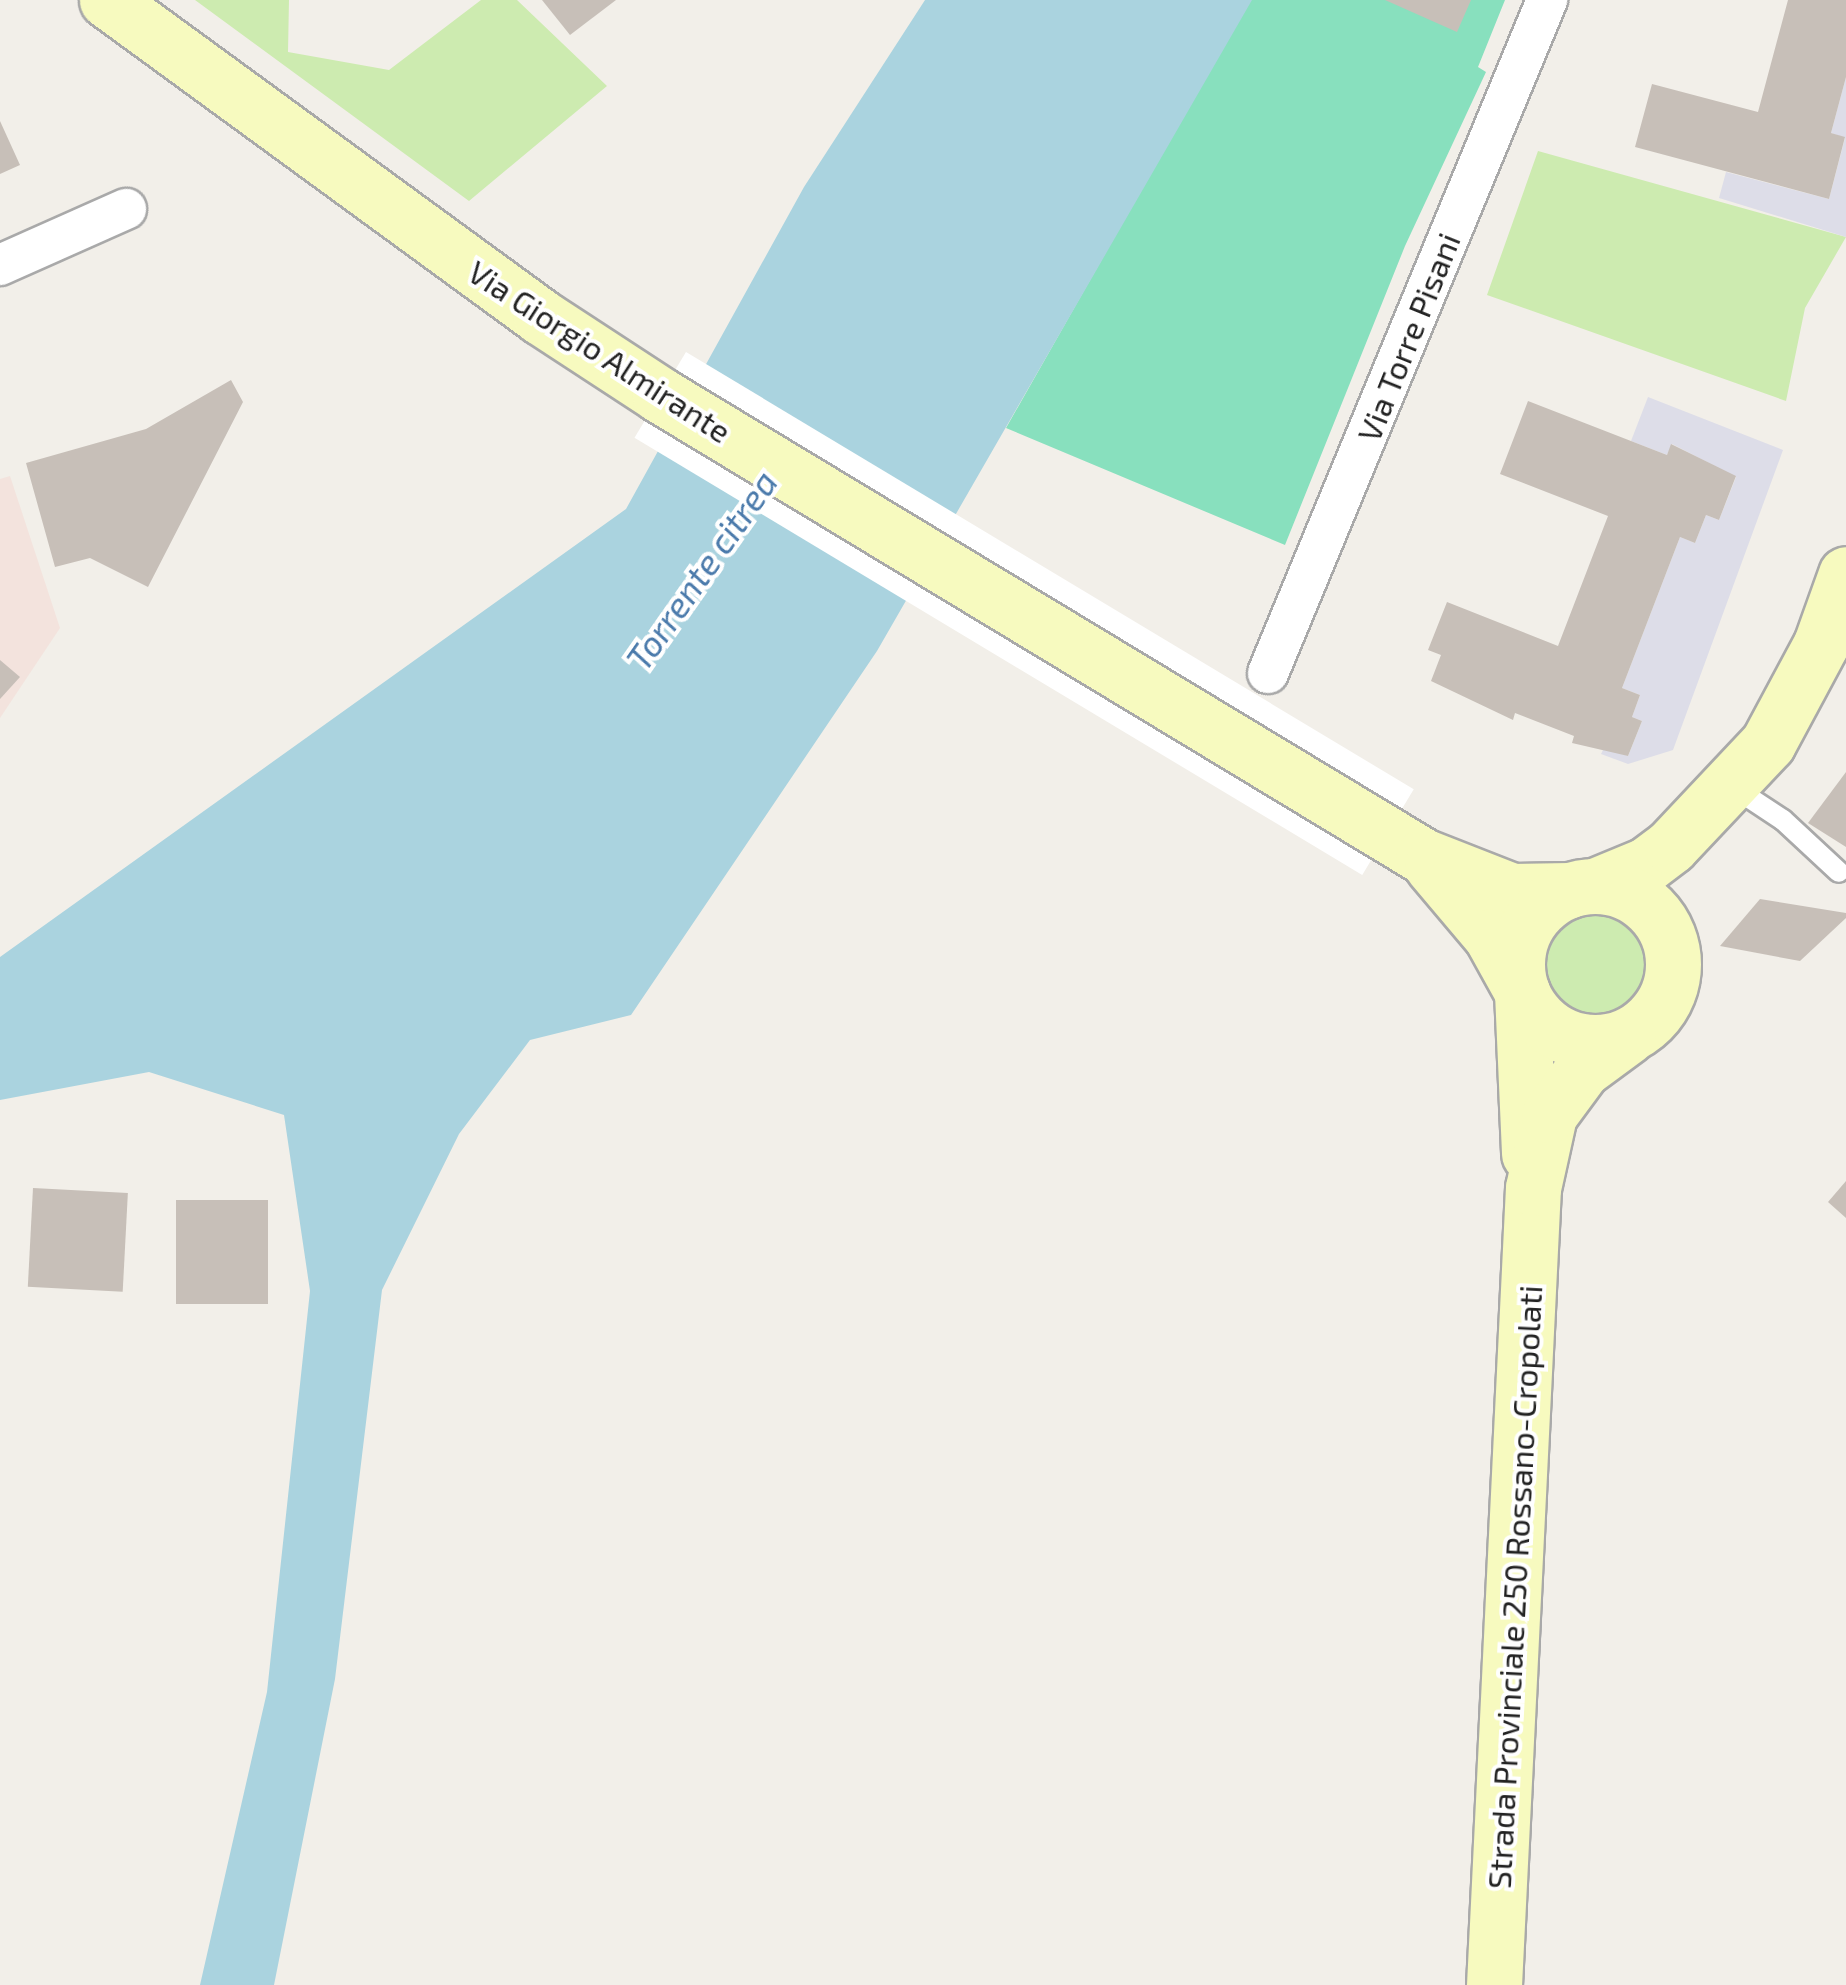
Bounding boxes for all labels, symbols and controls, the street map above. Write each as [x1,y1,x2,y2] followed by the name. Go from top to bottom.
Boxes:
[1349,227,1467,447] street label: Via Torre Pisani
[461,252,739,450] street label: Via Giorgio Almirante
[617,462,785,678] water label: Torrente citrea
[1479,1284,1549,1890] street label: Strada Provinciale 250 Rossano-Cropolati

